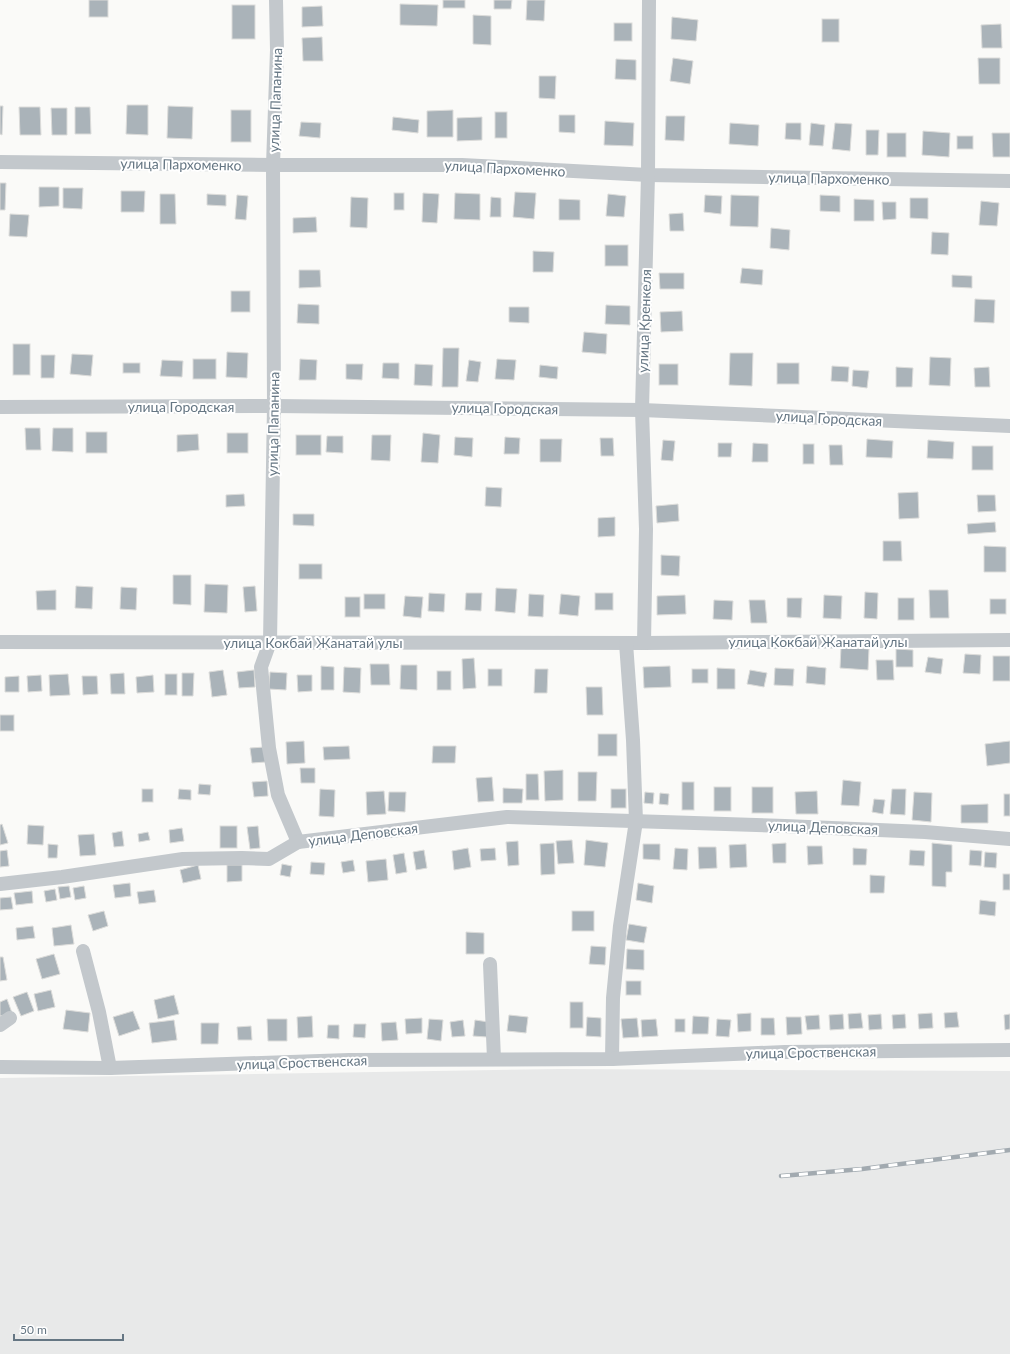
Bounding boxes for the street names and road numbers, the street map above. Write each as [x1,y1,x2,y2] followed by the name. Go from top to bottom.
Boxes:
[265,47,285,153] street label: улица Папанина
[120,154,242,174] street label: улица Пархоменко
[444,156,566,180] street label: улица Пархоменко
[768,168,890,188] street label: улица Пархоменко
[634,269,654,373] street label: улица Кренкеля
[264,372,282,476] street label: улица Папанина
[128,398,234,415] street label: улица Городская
[452,399,558,417] street label: улица Городская
[775,407,883,429] street label: улица Городская
[728,633,908,650] street label: улица Кокбай Жанатай улы
[223,634,403,651] street label: улица Кокбай Жанатай улы
[768,817,878,837] street label: улица Деповская
[307,819,419,849] street label: улица Деповская
[746,1042,876,1062] street label: улица Сроственская
[236,1051,368,1073] street label: улица Сроственская

